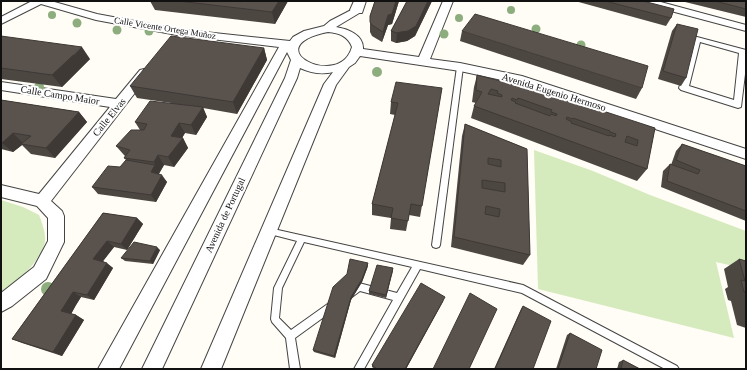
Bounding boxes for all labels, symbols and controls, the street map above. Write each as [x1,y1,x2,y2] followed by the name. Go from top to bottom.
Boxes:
[113,15,217,41] street label: Calle Vicente Ortega Muñoz
[501,71,607,113] street label: Avenida Eugenio Hermoso
[20,83,101,107] street label: Calle Campo Maior
[90,96,128,138] street label: Calle Elvas
[203,176,247,254] street label: Avenida de Portugal

